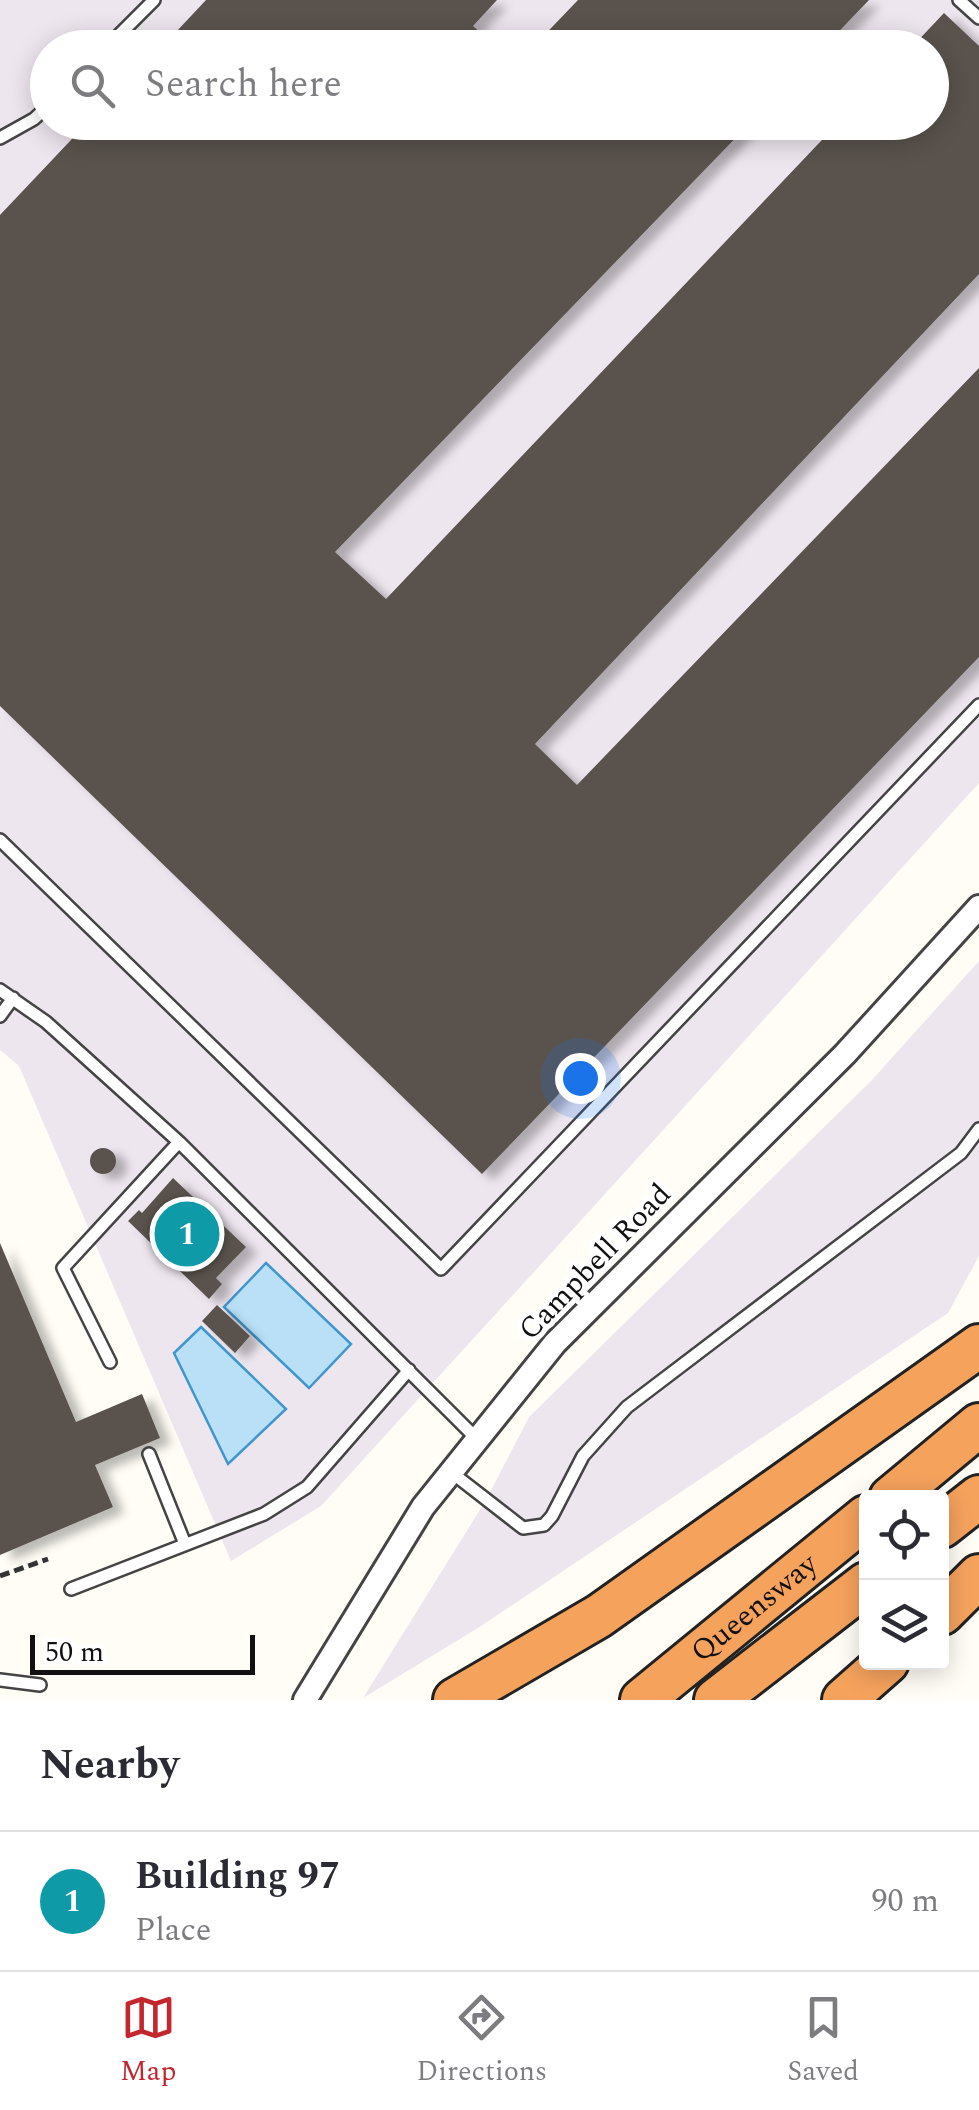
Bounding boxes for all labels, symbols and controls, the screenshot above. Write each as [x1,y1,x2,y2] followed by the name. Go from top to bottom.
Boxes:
[30,30,949,140] search box
[145,56,342,114] text: Search here
[65,58,120,113] icon: search
[555,1053,606,1104] your location
[508,1173,682,1351] street label: Campbell Road
[154,1196,220,1272] pin: 1
[859,1490,949,1670] map controls
[859,1490,949,1580] button: locate
[681,1541,829,1674] street label: Queensway
[859,1580,949,1670] button: layers
[30,1630,255,1674] scale bar
[45,1631,104,1674] text: 50 m
[40,1734,179,1797] text: Nearby
[135,1848,340,1906] text: Building 97
[64,1877,81,1926] text: 1
[871,1877,939,1926] text: 90 m
[135,1906,211,1955] text: Place
[120,1990,176,2093] tab: Map
[416,1990,547,2093] tab: Directions
[787,1990,859,2093] tab: Saved

